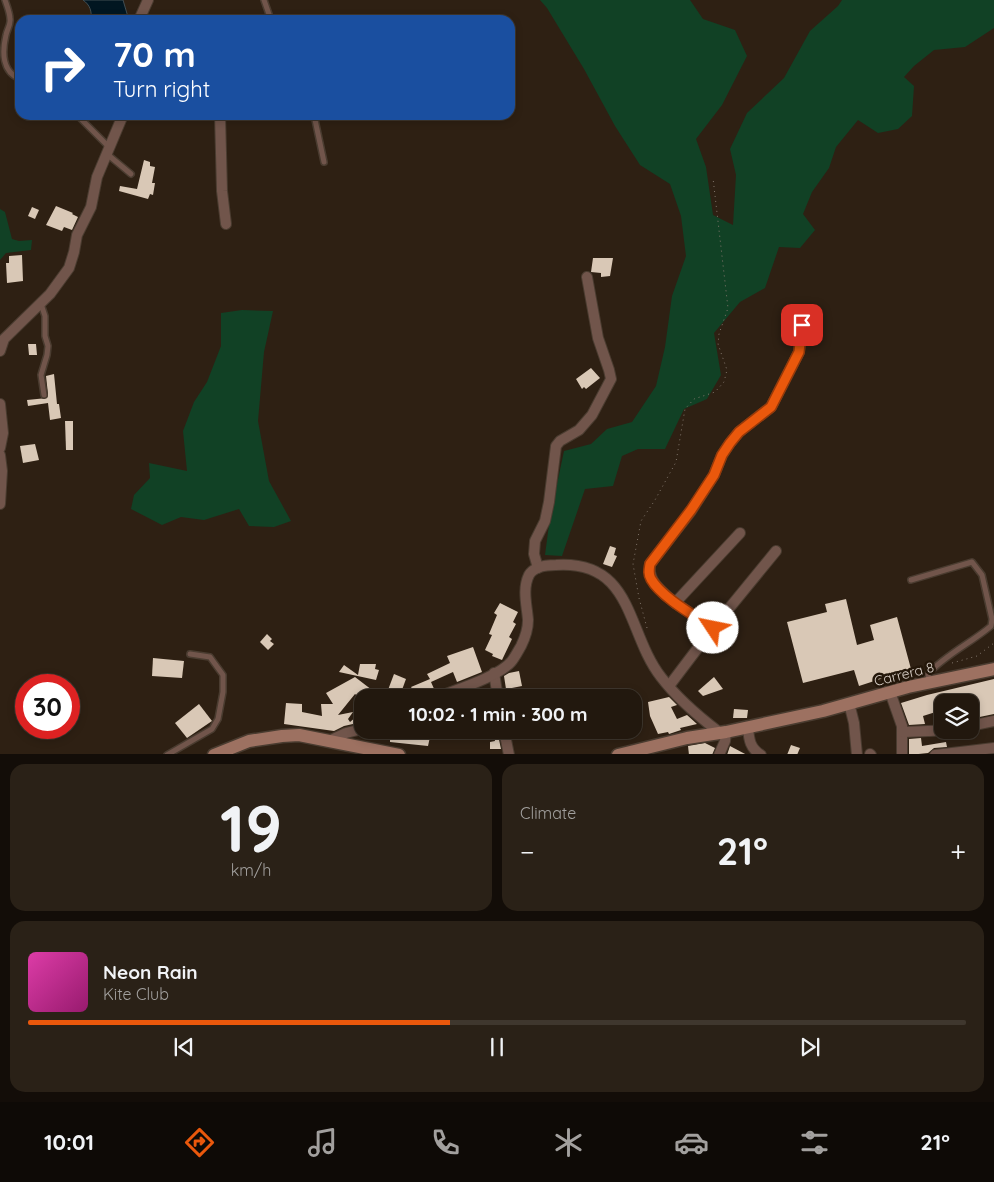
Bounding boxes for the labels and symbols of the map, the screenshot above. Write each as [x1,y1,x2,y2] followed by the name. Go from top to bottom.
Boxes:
[781,304,823,346] pin
[686,601,738,653] position arrow
[872,658,936,690] street label: Carrera 8
[15,674,80,739] speed limit sign: 30

